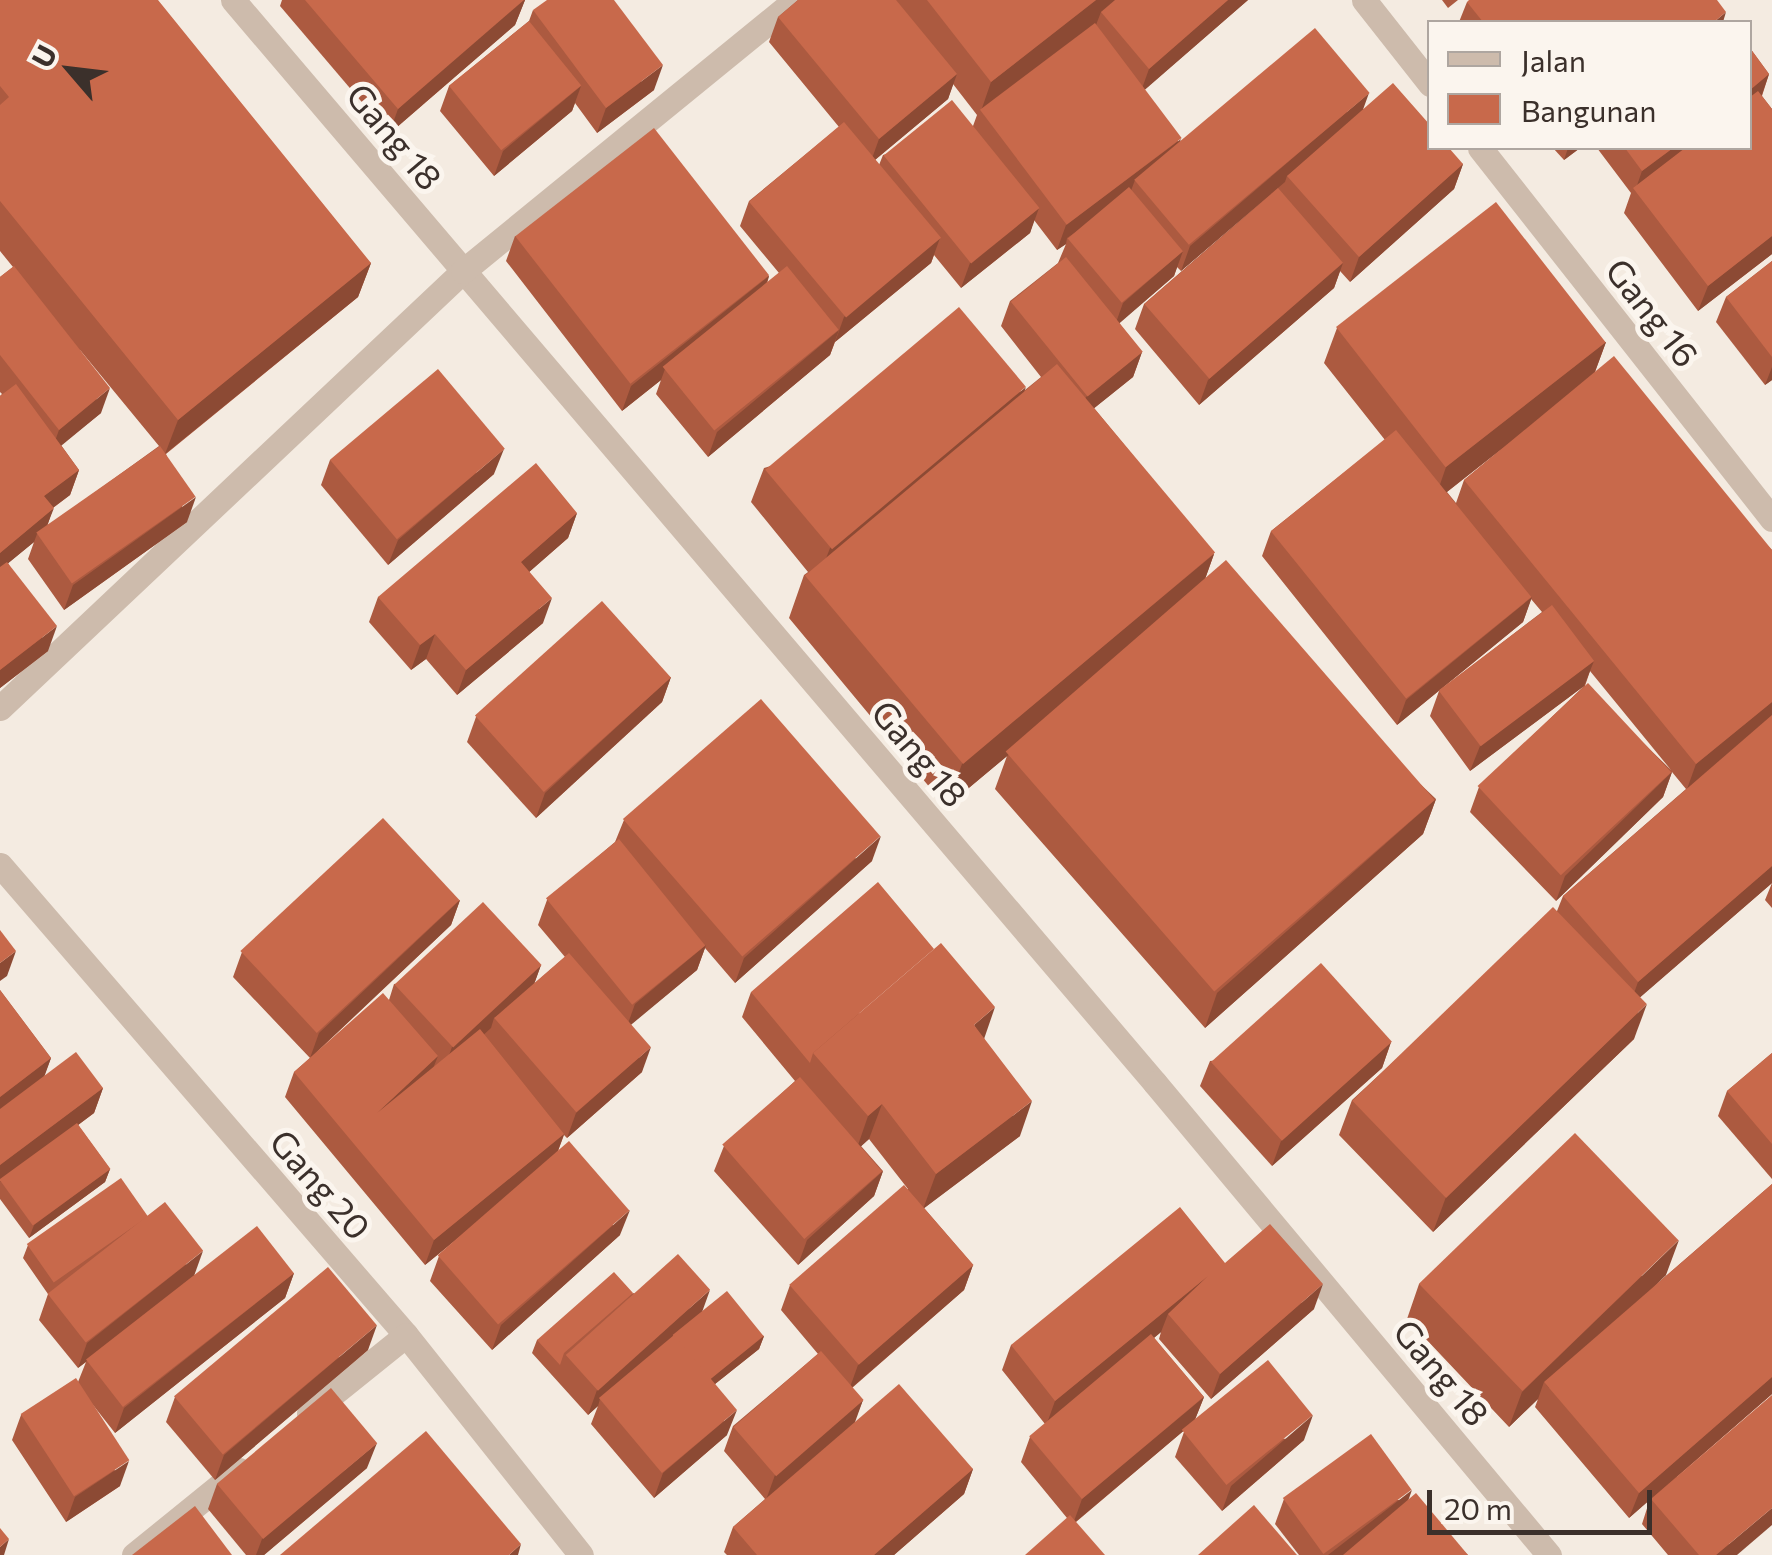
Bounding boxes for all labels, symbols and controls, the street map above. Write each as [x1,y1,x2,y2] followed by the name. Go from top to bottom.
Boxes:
[20,20,120,120] north arrow
[1427,20,1752,150] legend
[24,39,63,73] text: U
[1521,41,1586,78] text: Jalan
[338,74,452,198] street label: Gang 18
[1521,91,1656,128] text: Bangunan
[1598,249,1708,375] street label: Gang 16
[863,691,977,815] street label: Gang 18
[262,1120,380,1248] street label: Gang 20
[1385,1310,1499,1434] street label: Gang 18
[1432,1470,1657,1532] scale bar
[1444,1489,1512,1526] text: 20 m

